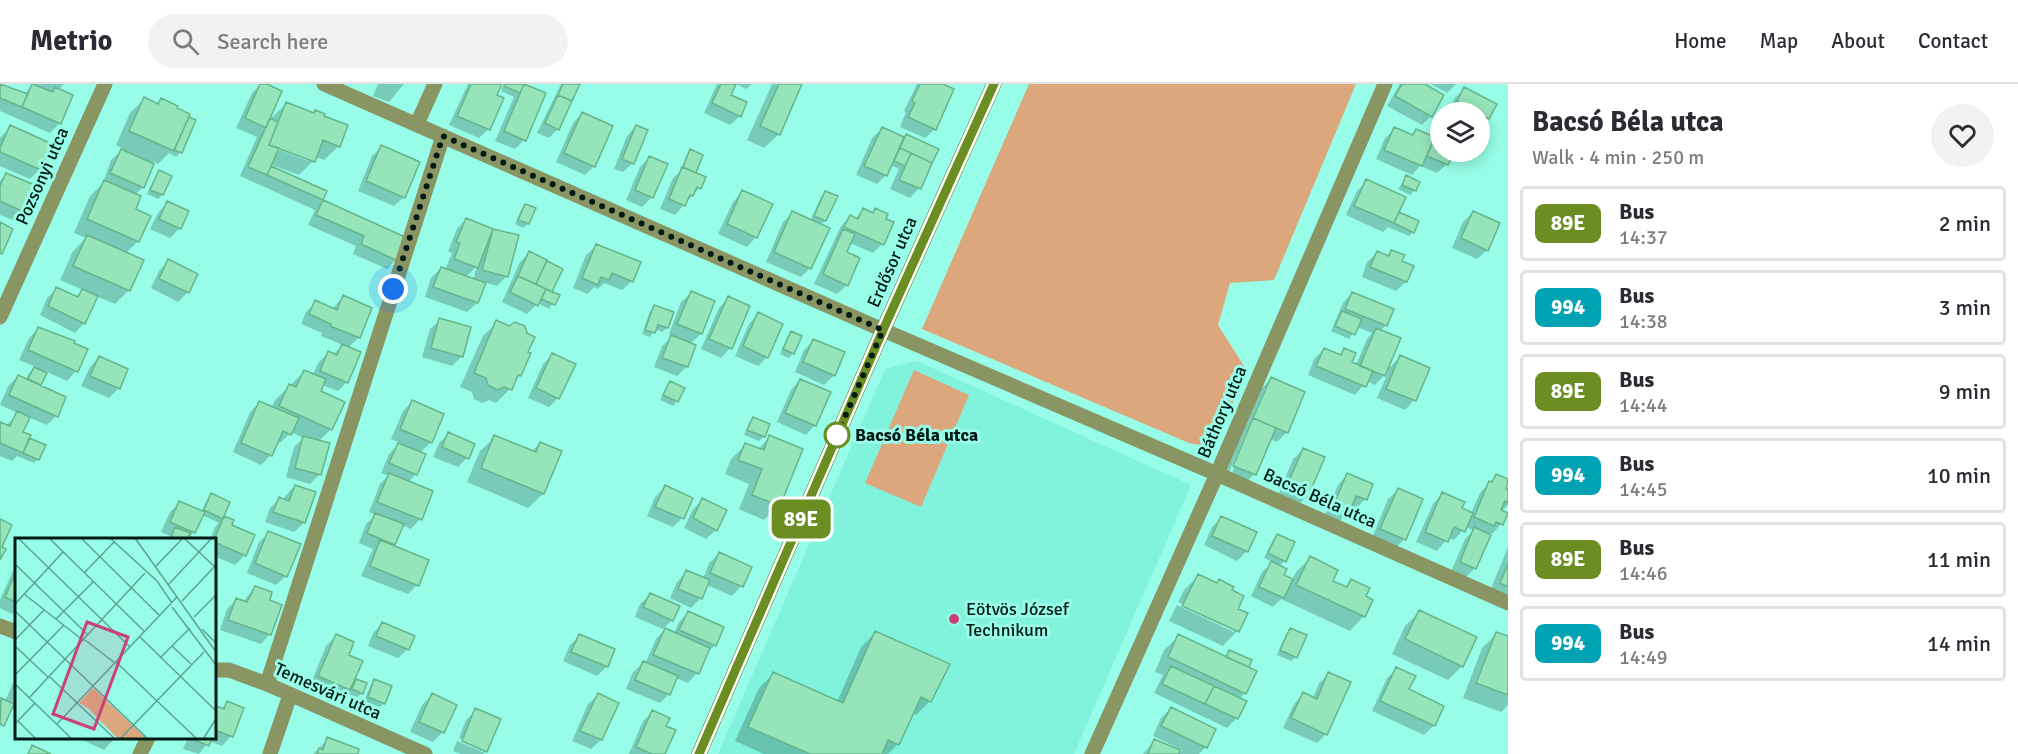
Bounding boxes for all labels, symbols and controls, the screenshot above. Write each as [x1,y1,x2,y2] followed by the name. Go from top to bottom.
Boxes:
[148,14,568,68] search box
[30,24,112,58] text: Metrio
[169,25,202,58] icon: search
[217,28,328,55] text: Search here
[1674,28,1727,54] text: Home
[1760,28,1798,54] text: Map
[1831,28,1885,54] text: About
[1918,28,1988,54] text: Contact
[1430,102,1490,162] map controls
[1430,102,1490,162] button: layers
[1931,104,1994,167] button: heart
[1532,105,1724,139] text: Bacsó Béla utca
[11,124,73,228] street label: Pozsonyi utca
[1532,145,1704,170] text: Walk · 4 min · 250 m
[1619,198,1654,225] text: Bus
[1551,210,1585,236] text: 89E
[1939,210,1991,237] text: 2 min
[862,213,922,311] street label: Erdősor utca
[1619,225,1668,250] text: 14:37
[378,274,408,304] your location
[1619,282,1654,309] text: Bus
[1551,294,1585,320] text: 994
[1939,294,1991,321] text: 3 min
[1619,309,1668,334] text: 14:38
[1193,362,1251,462] street label: Báthory utca
[1619,366,1654,393] text: Bus
[1551,378,1585,404] text: 89E
[1939,378,1991,405] text: 9 min
[1619,393,1668,418] text: 14:44
[824,422,850,448] marker: Bacsó Béla utca
[855,424,978,446] place label: Bacsó Béla utca
[1619,450,1654,477] text: Bus
[1551,462,1585,488] text: 994
[1927,462,1991,489] text: 10 min
[1260,463,1380,533] street label: Bacsó Béla utca
[1619,477,1668,502] text: 14:45
[766,500,836,538] line badge: 89E
[784,506,818,532] text: 89E
[1619,534,1654,561] text: Bus
[15,538,216,739] inset map
[1551,546,1585,572] text: 89E
[1927,546,1991,573] text: 11 min
[1619,561,1668,586] text: 14:46
[966,598,1070,641] place label: Eötvös József Technikum
[947,612,961,626] marker: Eötvös József Technikum
[1619,618,1654,645] text: Bus
[1551,630,1585,656] text: 994
[1927,630,1991,657] text: 14 min
[1619,645,1668,670] text: 14:49
[271,658,385,724] street label: Temesvári utca

